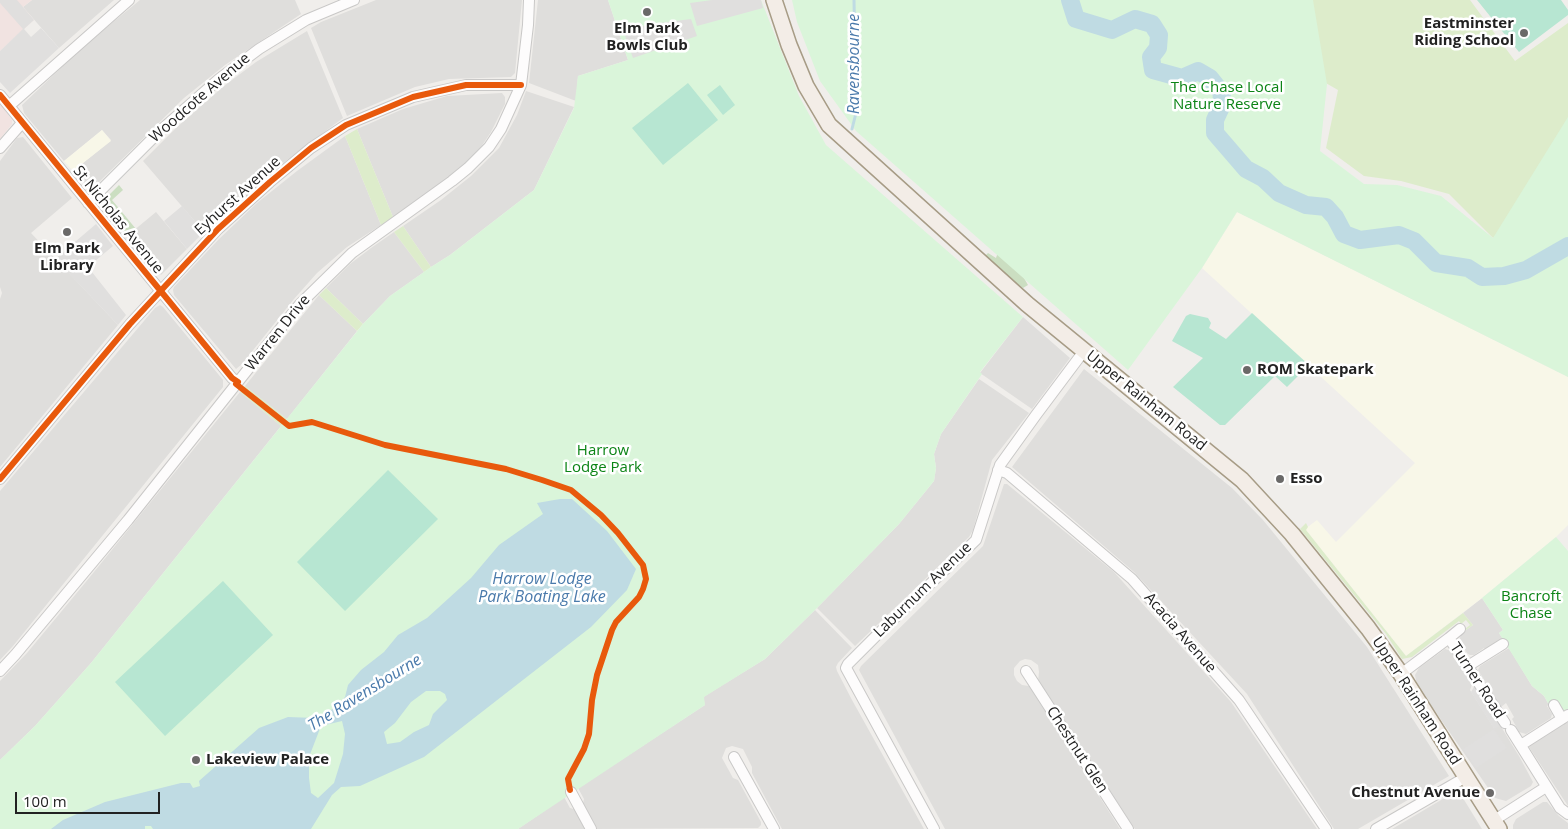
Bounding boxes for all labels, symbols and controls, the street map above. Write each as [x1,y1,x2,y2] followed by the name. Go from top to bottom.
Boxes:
[641,6,653,18] marker: Elm Park Bowls Club
[844,14,864,114] water label: Ravensbourne
[1414,15,1514,50] place label: Eastminster Riding School
[606,20,688,55] place label: Elm Park Bowls Club
[1518,27,1530,39] marker: Eastminster Riding School
[146,49,254,147] street label: Woodcote Avenue
[1171,79,1283,114] park label: The Chase Local Nature Reserve
[191,153,285,239] street label: Eyhurst Avenue
[69,163,167,277] street label: St Nicholas Avenue
[61,226,73,238] marker: Elm Park Library
[34,240,100,275] place label: Elm Park Library
[242,291,314,375] street label: Warren Drive
[1082,347,1210,455] street label: Upper Rainham Road
[1257,361,1374,379] place label: ROM Skatepark
[1241,364,1253,376] marker: ROM Skatepark
[564,442,642,477] park label: Harrow Lodge Park
[1290,470,1323,488] place label: Esso
[1274,473,1286,485] marker: Esso
[870,539,976,641] street label: Laburnum Avenue
[478,569,606,607] water label: Harrow Lodge Park Boating Lake
[1501,588,1561,623] park label: Bancroft Chase
[1140,589,1220,677] street label: Acacia Avenue
[1368,633,1464,769] street label: Upper Rainham Road
[1446,640,1508,722] street label: Turner Road
[305,650,425,736] water label: The Ravensbourne
[1042,703,1112,797] street label: Chestnut Glen
[206,751,329,769] place label: Lakeview Palace
[190,754,202,766] marker: Lakeview Palace
[18,782,162,814] scale bar
[1351,784,1480,802] place label: Chestnut Avenue
[1484,787,1496,799] marker: Chestnut Avenue
[23,791,67,811] text: 100 m

